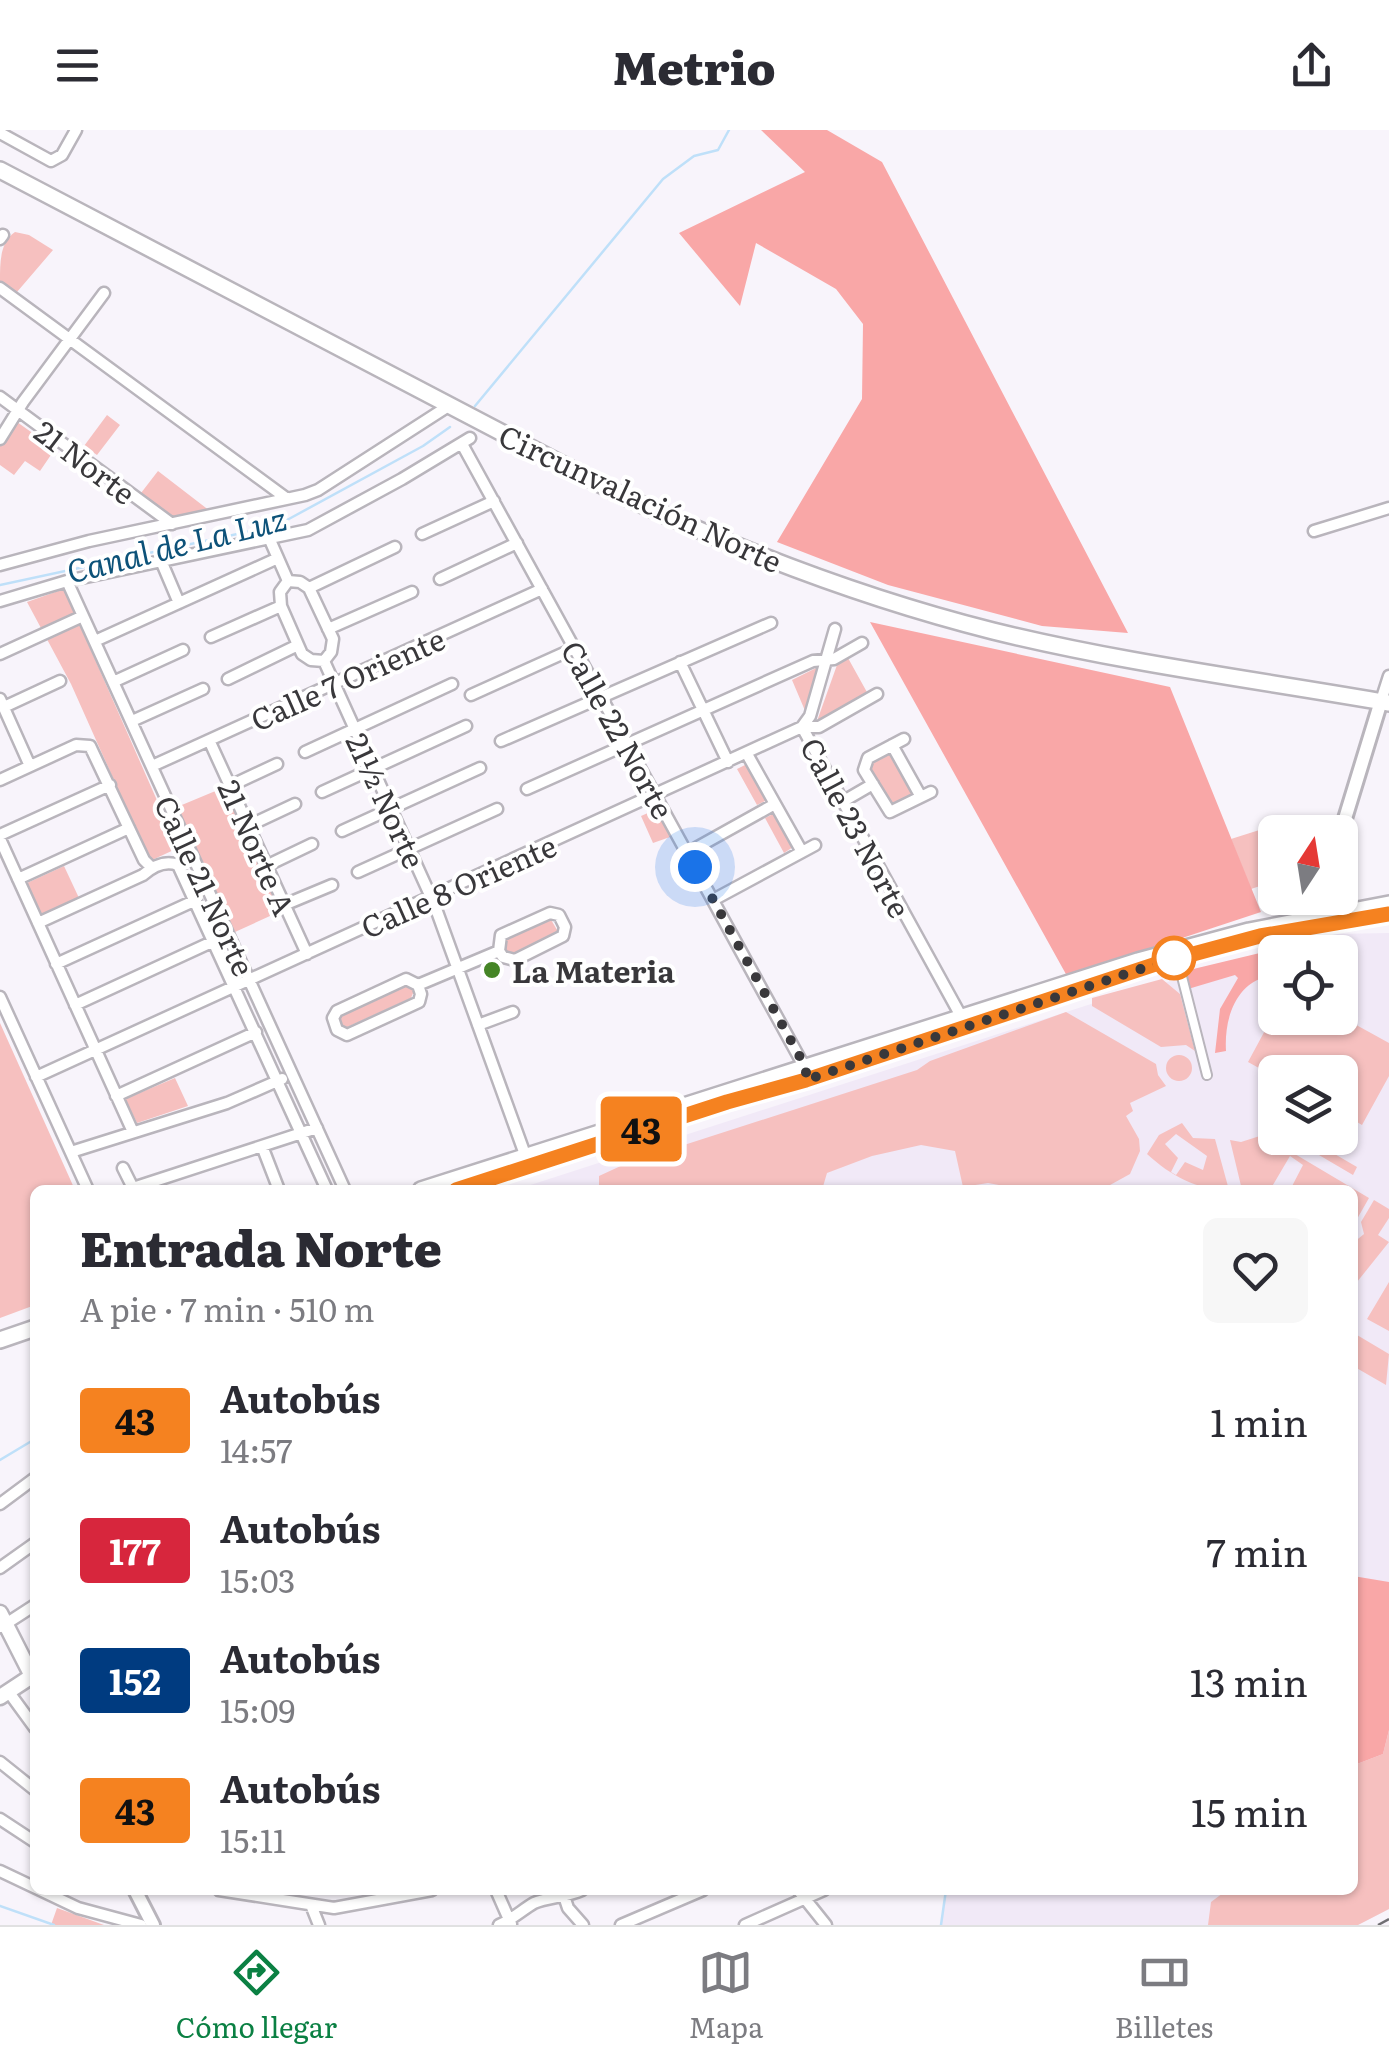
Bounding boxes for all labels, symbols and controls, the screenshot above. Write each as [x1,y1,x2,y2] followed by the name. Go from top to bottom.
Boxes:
[613,32,776,99] text: Metrio
[50,38,105,93] icon: menu
[1284,38,1339,93] icon: share
[26,409,146,513] street label: 21 Norte
[492,412,790,582] street label: Circunvalación Norte
[61,493,291,593] water label: Canal de La Luz
[243,616,451,740] street label: Calle 7 Oriente
[552,632,686,826] street label: Calle 22 Norte
[337,725,437,875] street label: 21½ Norte
[791,729,923,925] street label: Calle 23 Norte
[209,772,307,922] street label: 21 Norte A
[145,788,267,982] street label: Calle 21 Norte
[1258,815,1358,915] north arrow
[1258,815,1358,1155] map controls
[353,822,563,948] street label: Calle 8 Oriente
[670,842,720,892] your location
[1258,935,1358,1035] button: locate
[1153,937,1195,979] unlabelled marker
[512,948,675,992] place label: La Materia
[481,959,503,981] marker: La Materia
[1258,1055,1358,1155] button: layers
[596,1096,686,1162] line badge: 43
[621,1103,661,1155] text: 43
[80,1211,442,1282] text: Entrada Norte
[1203,1218,1308,1323] button: heart
[80,1284,375,1332] text: A pie · 7 min · 510 m
[220,1368,381,1425] text: Autobús
[1210,1392,1308,1449] text: 1 min
[115,1394,155,1446] text: 43
[220,1425,292,1473] text: 14:57
[220,1498,381,1555] text: Autobús
[1206,1522,1308,1579] text: 7 min
[109,1524,161,1576] text: 177
[220,1555,295,1603] text: 15:03
[220,1628,381,1685] text: Autobús
[1190,1652,1308,1709] text: 13 min
[109,1654,161,1706] text: 152
[220,1685,295,1733] text: 15:09
[220,1758,381,1815] text: Autobús
[1191,1782,1308,1839] text: 15 min
[115,1784,155,1836] text: 43
[220,1815,286,1863] text: 15:11
[176,1945,337,2047] tab: Cómo llegar
[689,1945,763,2047] tab: Mapa
[1115,1945,1213,2047] tab: Billetes

